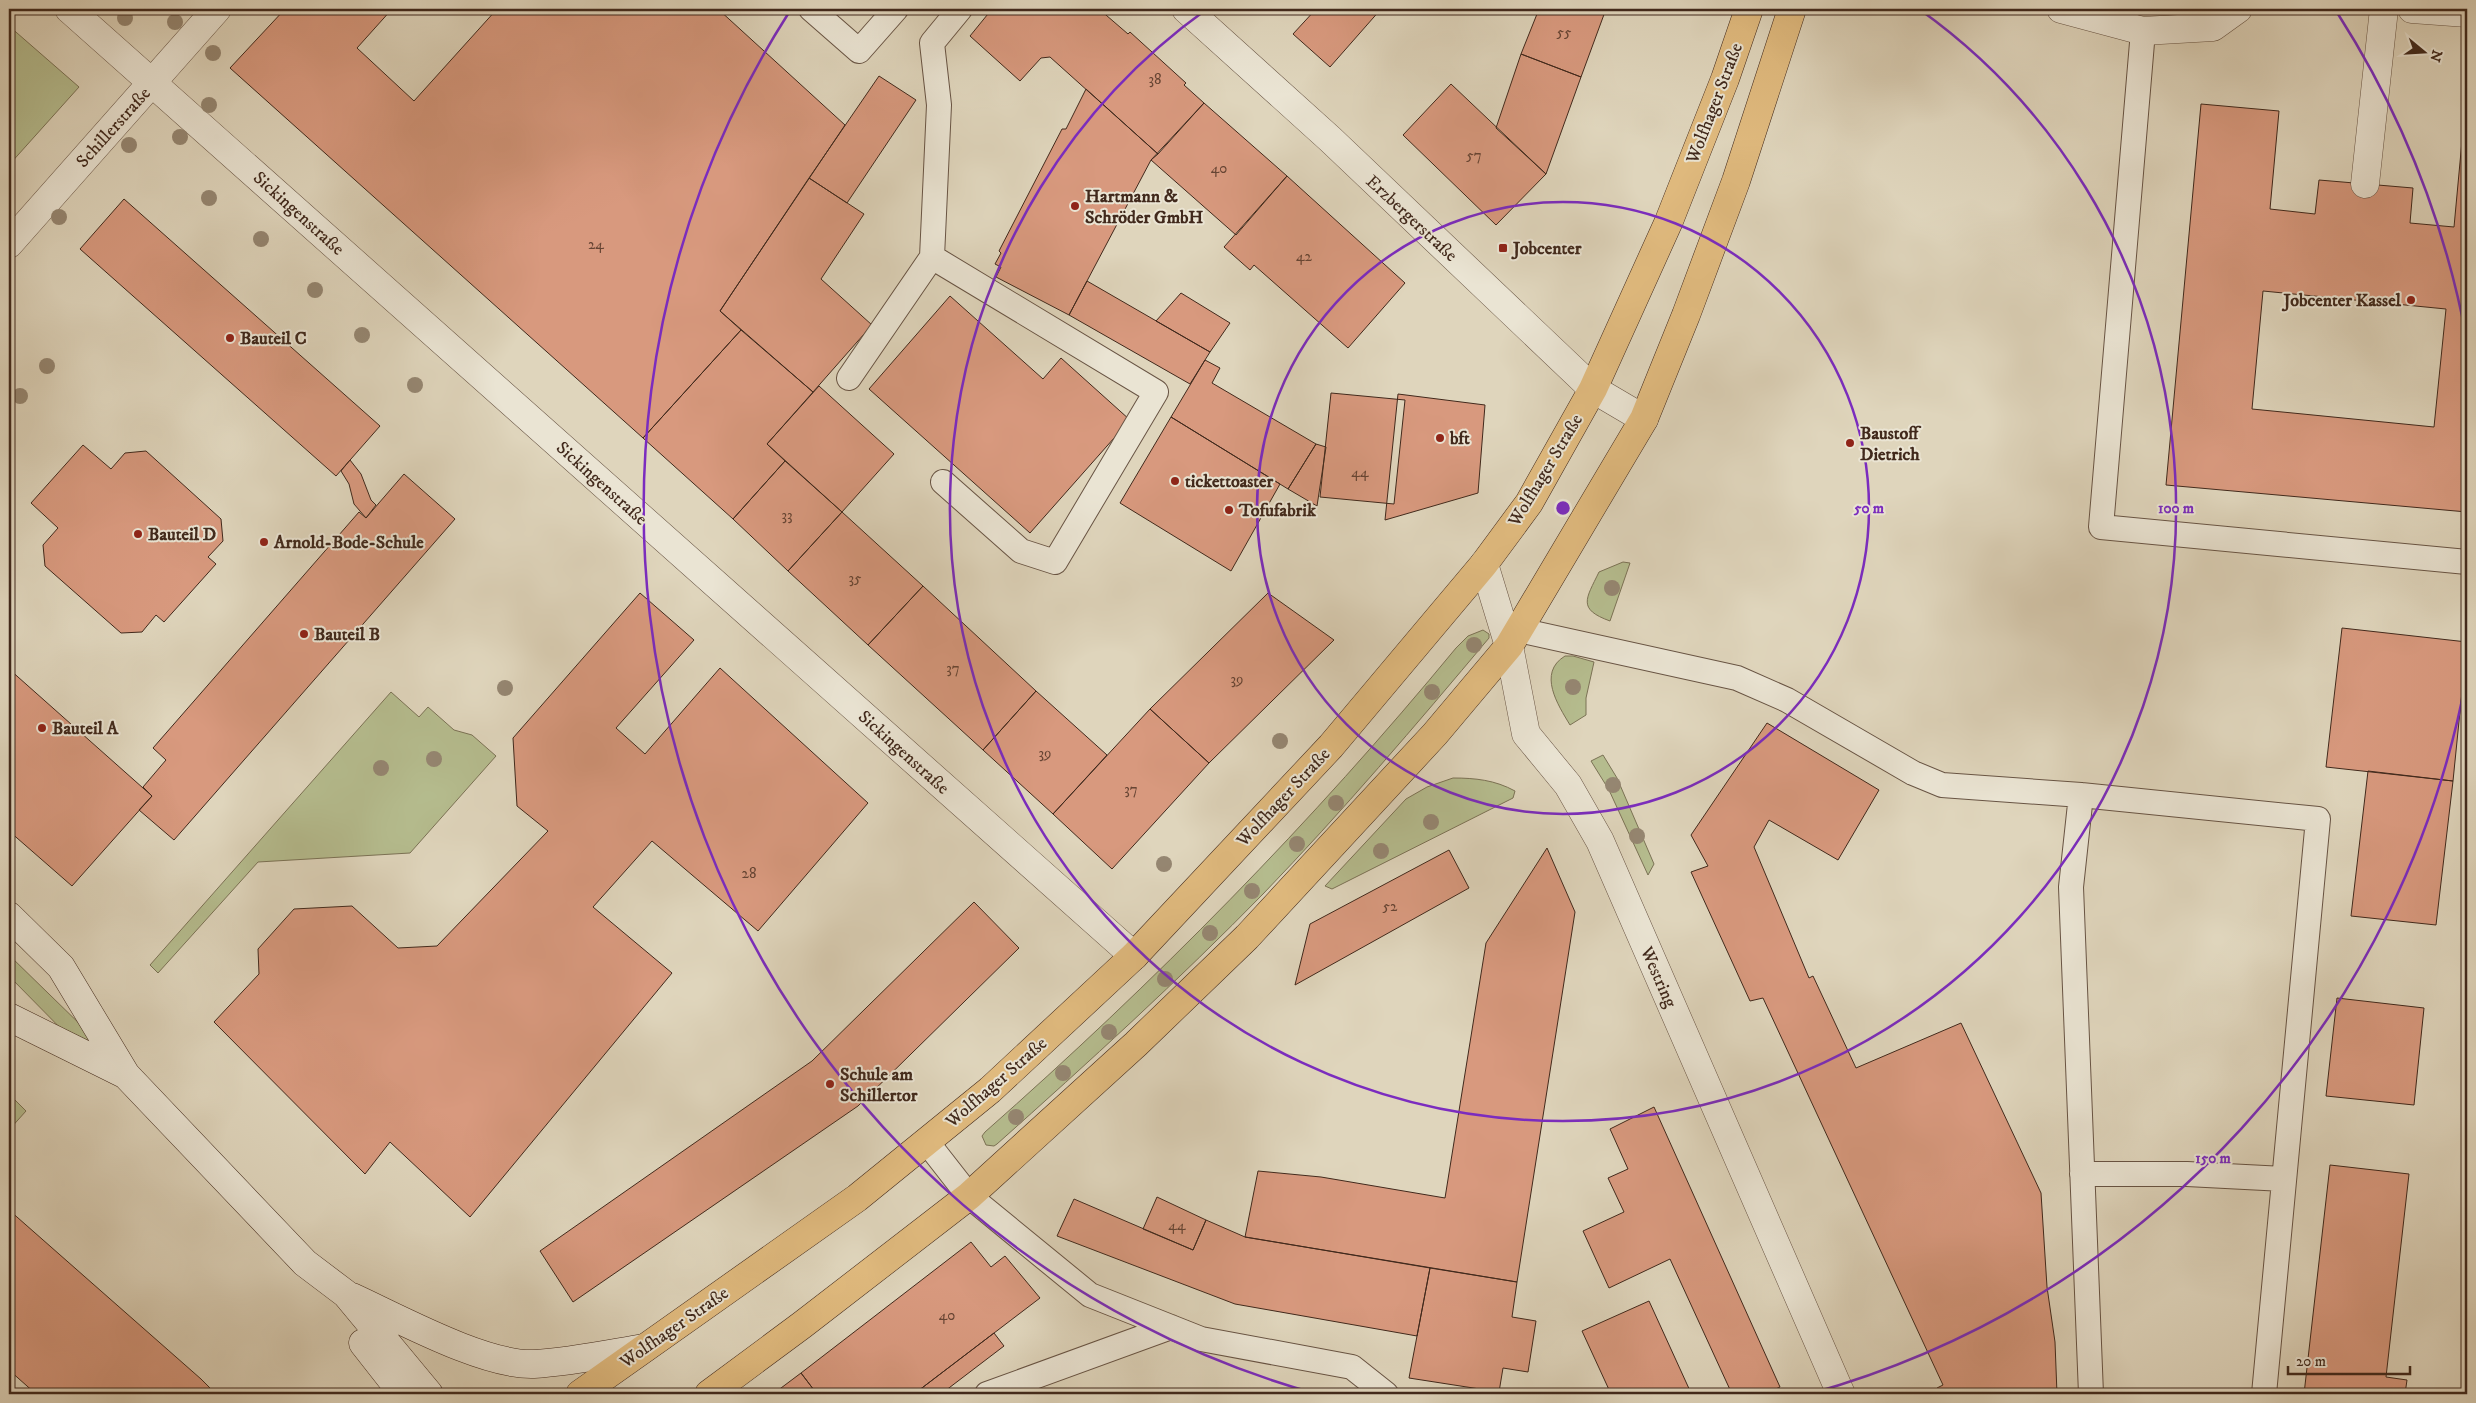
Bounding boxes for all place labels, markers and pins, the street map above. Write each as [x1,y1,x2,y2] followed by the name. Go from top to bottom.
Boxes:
[1085,186,1203,229] place label: Hartmann & Schröder GmbH
[1069,200,1081,212] marker: Hartmann & Schröder GmbH
[1511,238,1582,260] place label: Jobcenter
[1497,242,1509,254] marker: Jobcenter
[2282,290,2402,312] place label: Jobcenter Kassel
[2405,294,2417,306] marker: Jobcenter Kassel
[240,328,307,350] place label: Bauteil C
[224,332,236,344] marker: Bauteil C
[1860,423,1922,466] place label: Baustoff Dietrich
[1449,428,1470,450] place label: bft
[1434,432,1446,444] marker: bft
[1844,437,1856,449] marker: Baustoff Dietrich
[1185,471,1274,493] place label: tickettoaster
[1169,475,1181,487] marker: tickettoaster
[1554,499,1572,517] centre of rings
[1238,500,1317,522] place label: Tofufabrik
[1223,504,1235,516] marker: Tofufabrik
[148,524,216,546] place label: Bauteil D
[132,528,144,540] marker: Bauteil D
[273,532,424,554] place label: Arnold-Bode-Schule
[258,536,270,548] marker: Arnold-Bode-Schule
[314,624,380,646] place label: Bauteil B
[298,628,310,640] marker: Bauteil B
[52,718,119,740] place label: Bauteil A
[36,722,48,734] marker: Bauteil A
[840,1064,918,1107] place label: Schule am Schillertor
[824,1078,836,1090] marker: Schule am Schillertor

